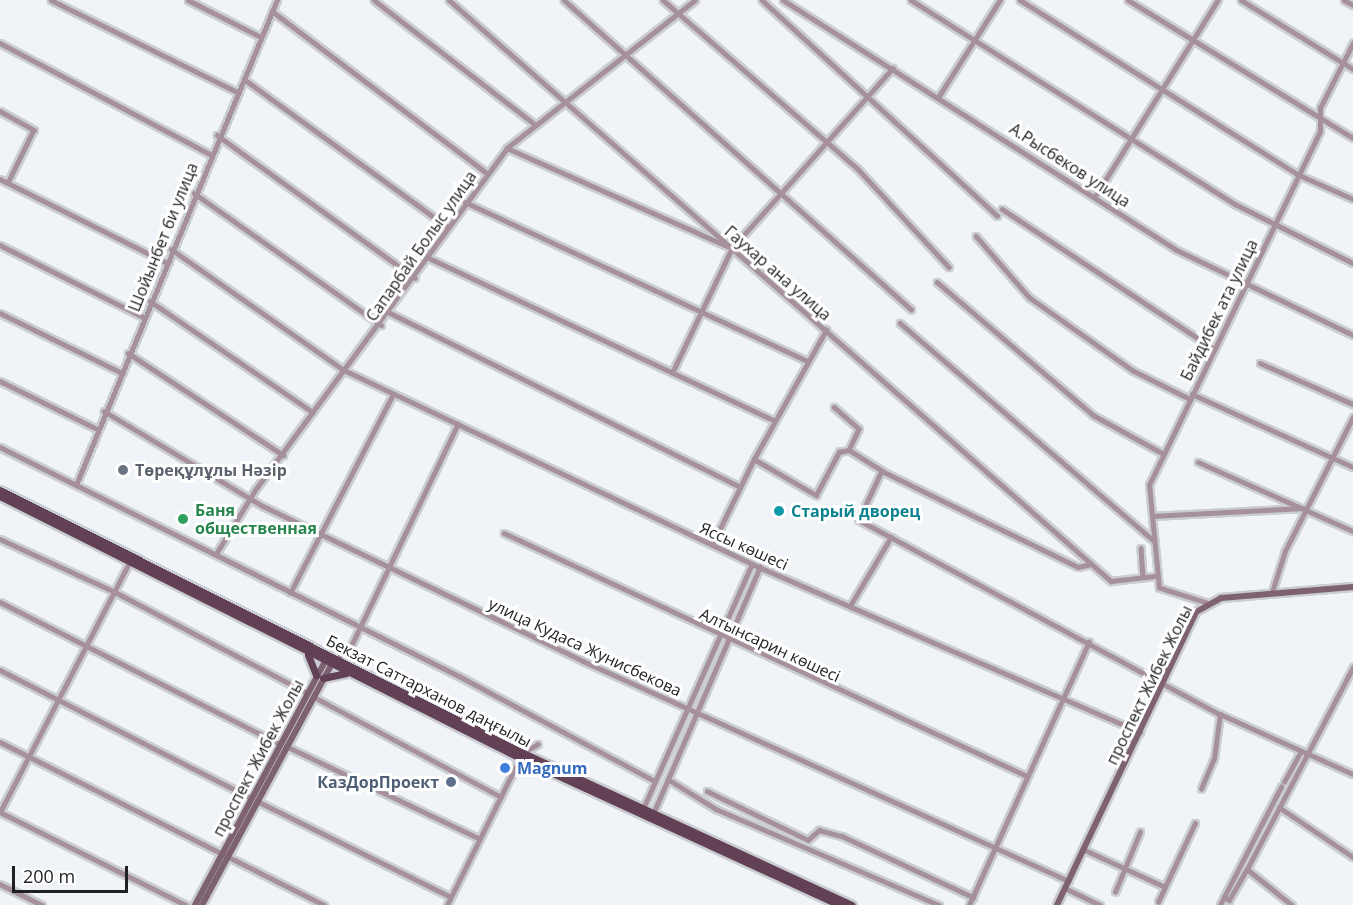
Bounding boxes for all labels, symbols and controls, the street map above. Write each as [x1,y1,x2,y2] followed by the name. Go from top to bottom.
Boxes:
[1006,119,1134,211] street label: А.Рысбеков улица
[124,160,202,314] street label: Шойынбет би улица
[362,167,480,325] street label: Сапарбай Болыс улица
[721,222,835,324] street label: Гаухар ана улица
[1176,236,1262,384] street label: Байдибек ата улица
[135,460,287,480] place label: Төреқұлұлы Нәзір
[116,463,130,477] marker: Төреқұлұлы Нәзір
[195,500,317,538] place label: Баня общественная
[791,501,920,521] place label: Старый дворец
[772,504,786,518] marker: Старый дворец
[176,512,190,526] marker: Баня общественная
[697,518,791,574] street label: Яссы көшесі
[485,594,685,700] street label: улица Кудаса Жунисбекова
[1102,602,1196,768] street label: проспект Жибек Жолы
[697,604,843,686] street label: Алтынсарин көшесі
[323,631,535,751] street label: Бекзат Саттарханов даңғылы
[208,676,308,840] street label: проспект Жибек Жолы
[517,758,588,778] place label: Magnum
[498,761,512,775] marker: Magnum
[317,772,439,792] place label: КазДорПроект
[444,775,458,789] marker: КазДорПроект
[15,854,130,892] scale bar
[23,864,75,888] text: 200 m

